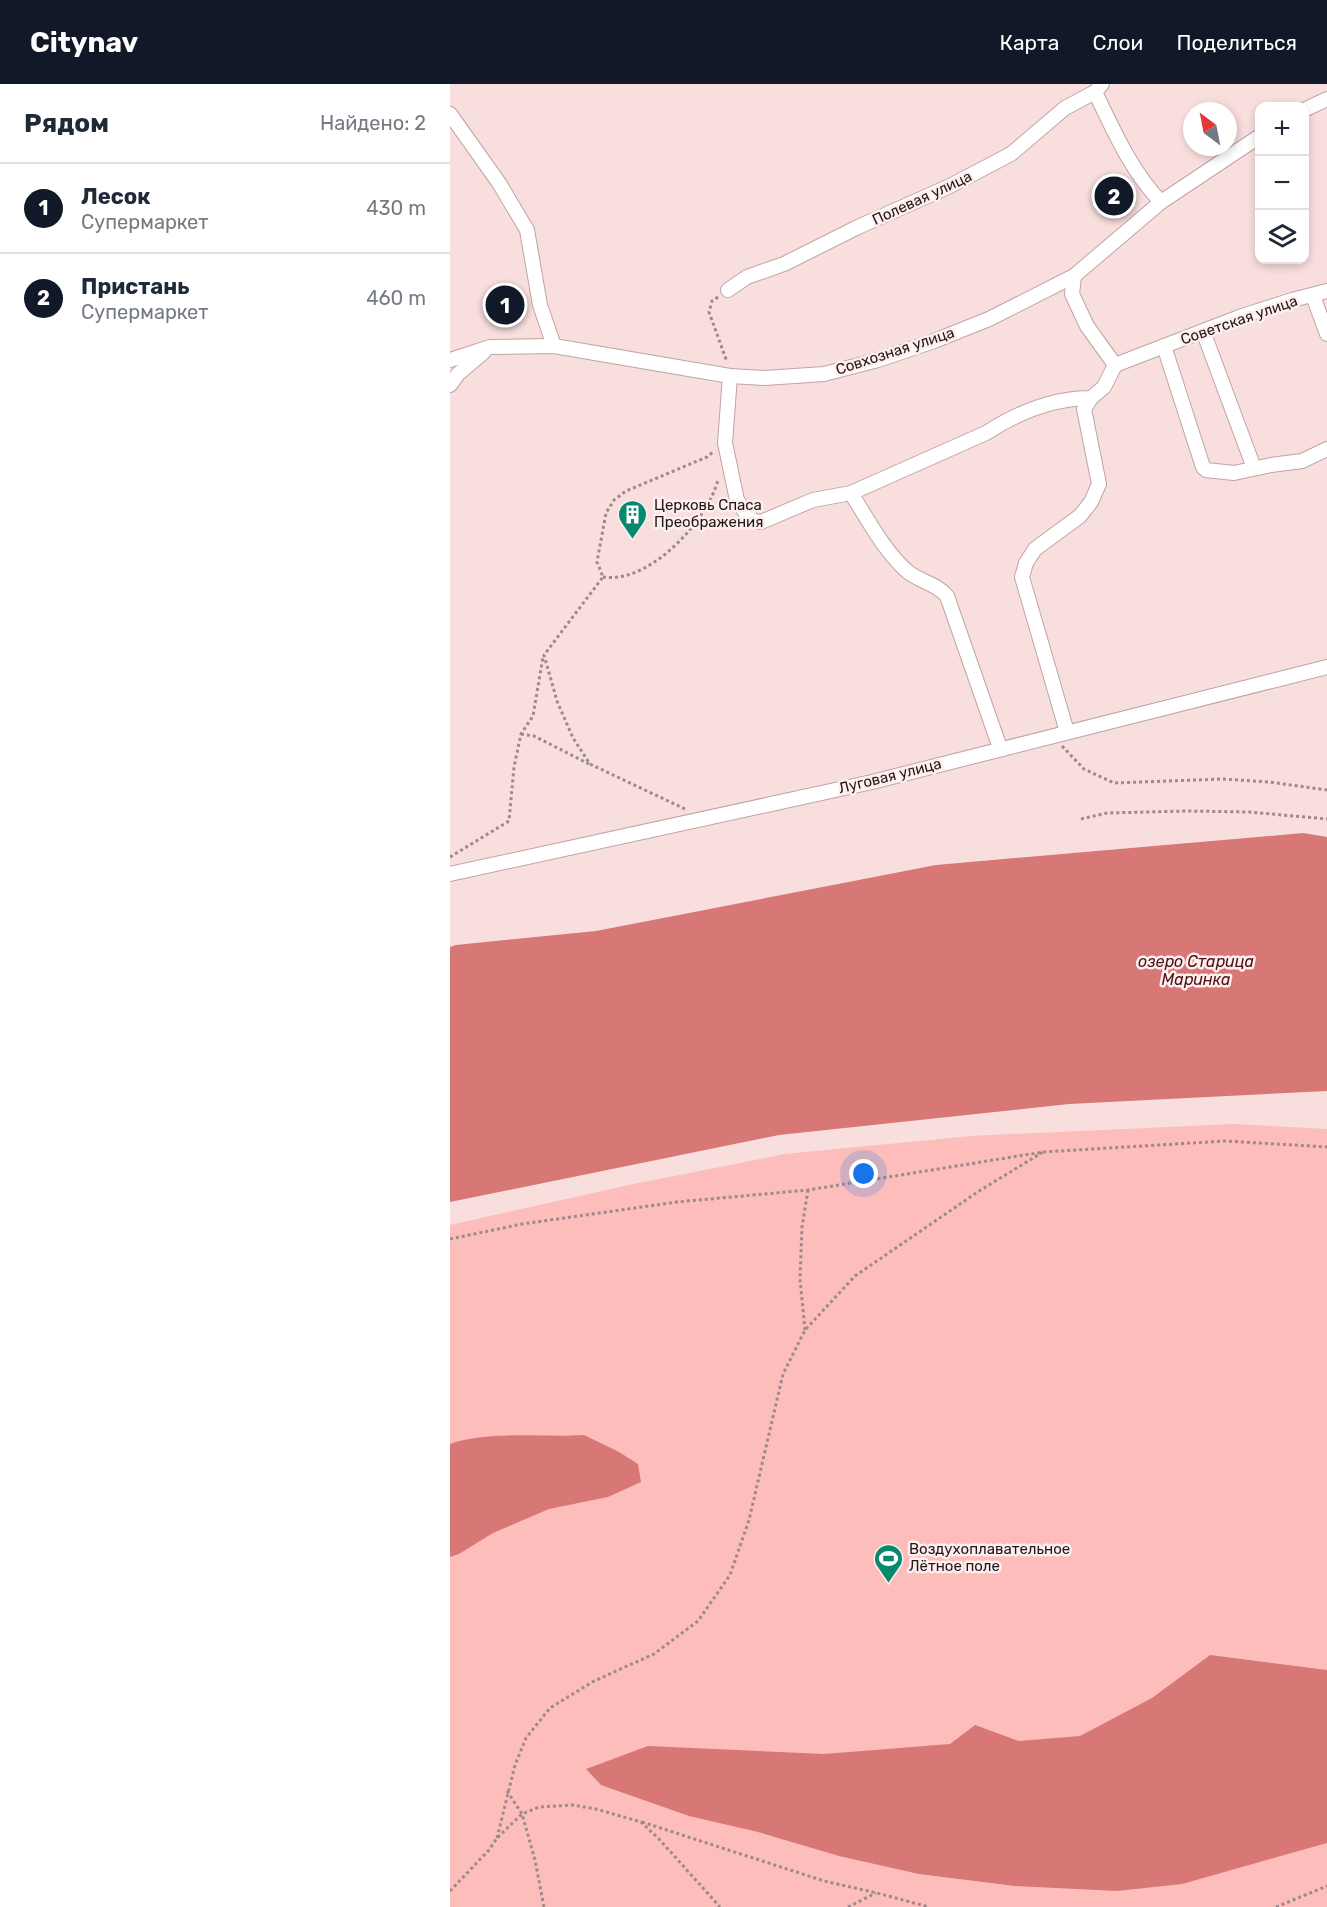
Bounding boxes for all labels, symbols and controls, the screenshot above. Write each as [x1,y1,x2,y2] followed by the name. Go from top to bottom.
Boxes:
[30,26,138,59] text: Citynav
[999,30,1059,55] text: Карта
[1092,30,1143,55] text: Слои
[1176,30,1297,55] text: Поделиться
[1183,102,1237,156] north arrow
[1255,102,1309,264] map controls
[1255,102,1309,156] button: +
[24,108,109,139] text: Рядом
[320,111,426,135] text: Найдено: 2
[1255,156,1309,210] button: −
[869,167,975,229] street label: Полевая улица
[1094,174,1134,218] pin: 2
[81,183,151,210] text: Лесок
[39,196,48,220] text: 1
[366,196,426,220] text: 430 m
[81,210,209,234] text: Супермаркет
[1255,210,1309,264] button: layers
[81,273,190,300] text: Пристань
[486,282,524,328] pin: 1
[37,286,50,310] text: 2
[366,286,426,310] text: 460 m
[1178,292,1300,348] street label: Советская улица
[81,300,209,324] text: Супермаркет
[833,323,957,379] street label: Совхозная улица
[654,496,763,531] place label: Церковь Спаса Преображения
[617,498,649,540] building icon: Церковь Спаса Преображения
[837,755,943,797] street label: Луговая улица
[1138,952,1254,989] water label: озеро Старица Маринка
[849,1159,878,1188] your location
[909,1540,1070,1575] place label: Воздухоплавательное Лётное поле
[872,1542,904,1584] sports icon: Воздухоплавательное Лётное поле

